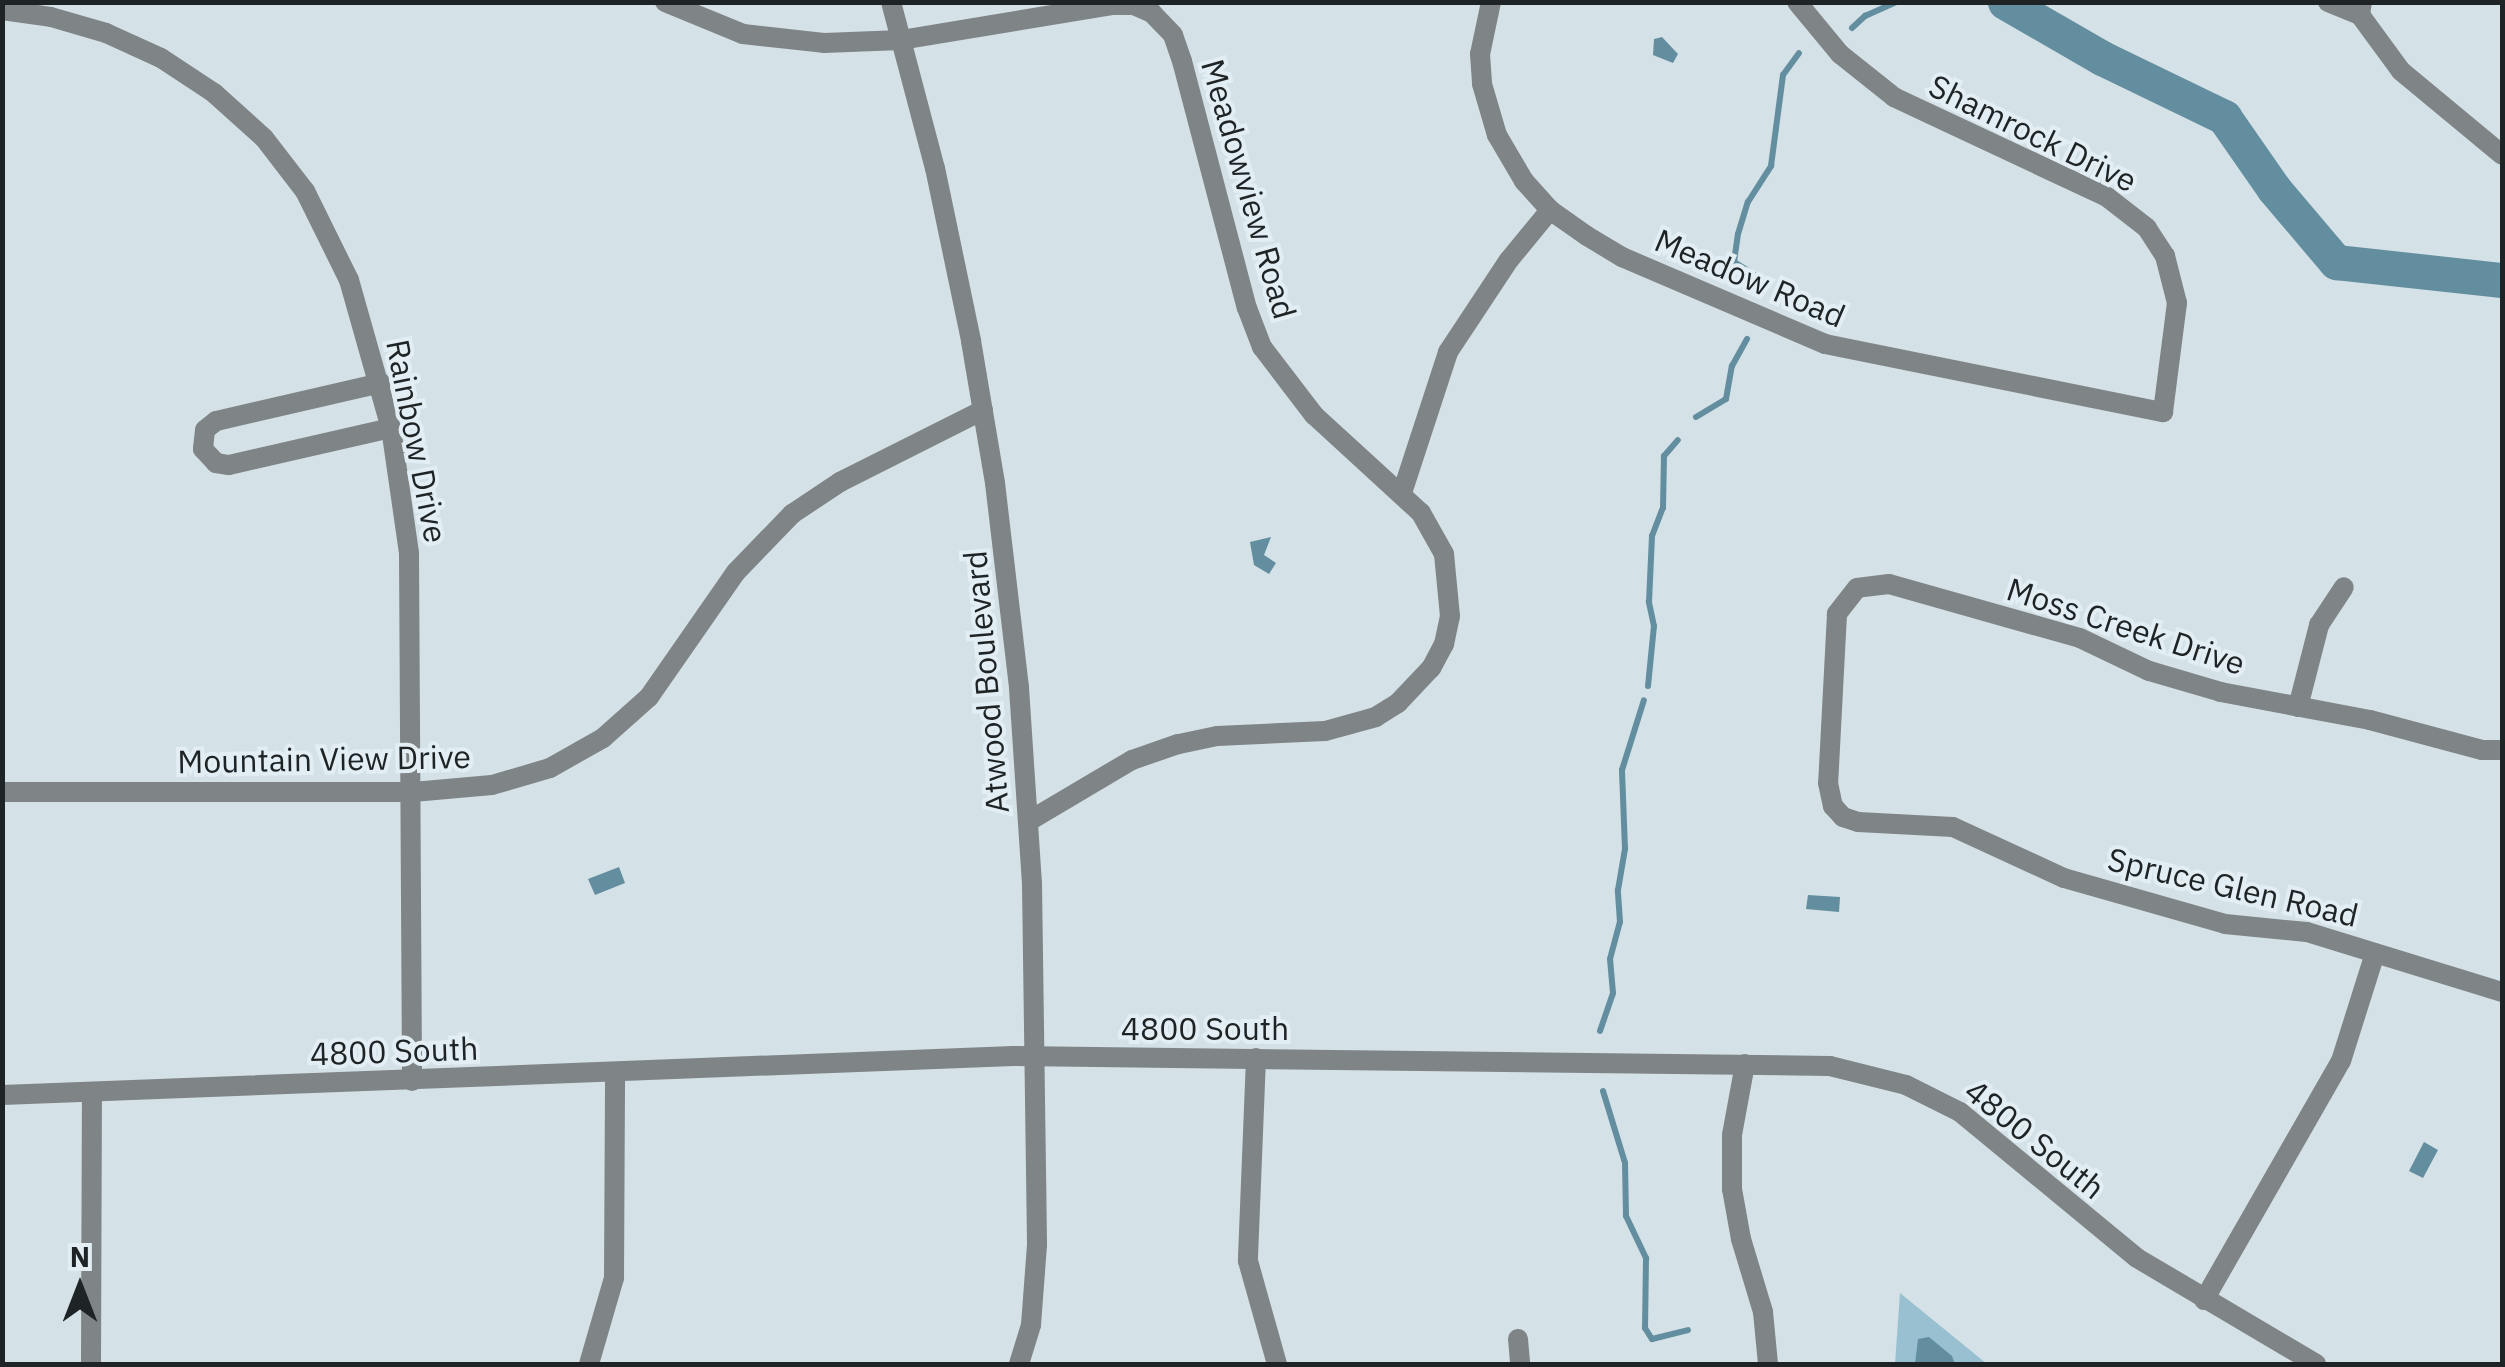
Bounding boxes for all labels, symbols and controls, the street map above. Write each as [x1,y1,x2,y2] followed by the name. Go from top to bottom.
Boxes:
[1194,55,1304,323] street label: Meadowview Road
[1923,66,2143,200] street label: Shamrock Drive
[1649,221,1851,335] street label: Meadow Road
[378,336,456,546] street label: Rainbow Drive
[955,549,1017,815] street label: Atwood Boulevard
[2002,569,2250,683] street label: Moss Creek Drive
[177,737,471,781] street label: Mountain View Drive
[2104,840,2362,934] street label: Spruce Glen Road
[1121,1009,1289,1047] street label: 4800 South
[309,1029,479,1073] street label: 4800 South
[1957,1071,2113,1207] street label: 4800 South
[30,1237,130,1337] north arrow
[70,1238,90,1275] text: N

